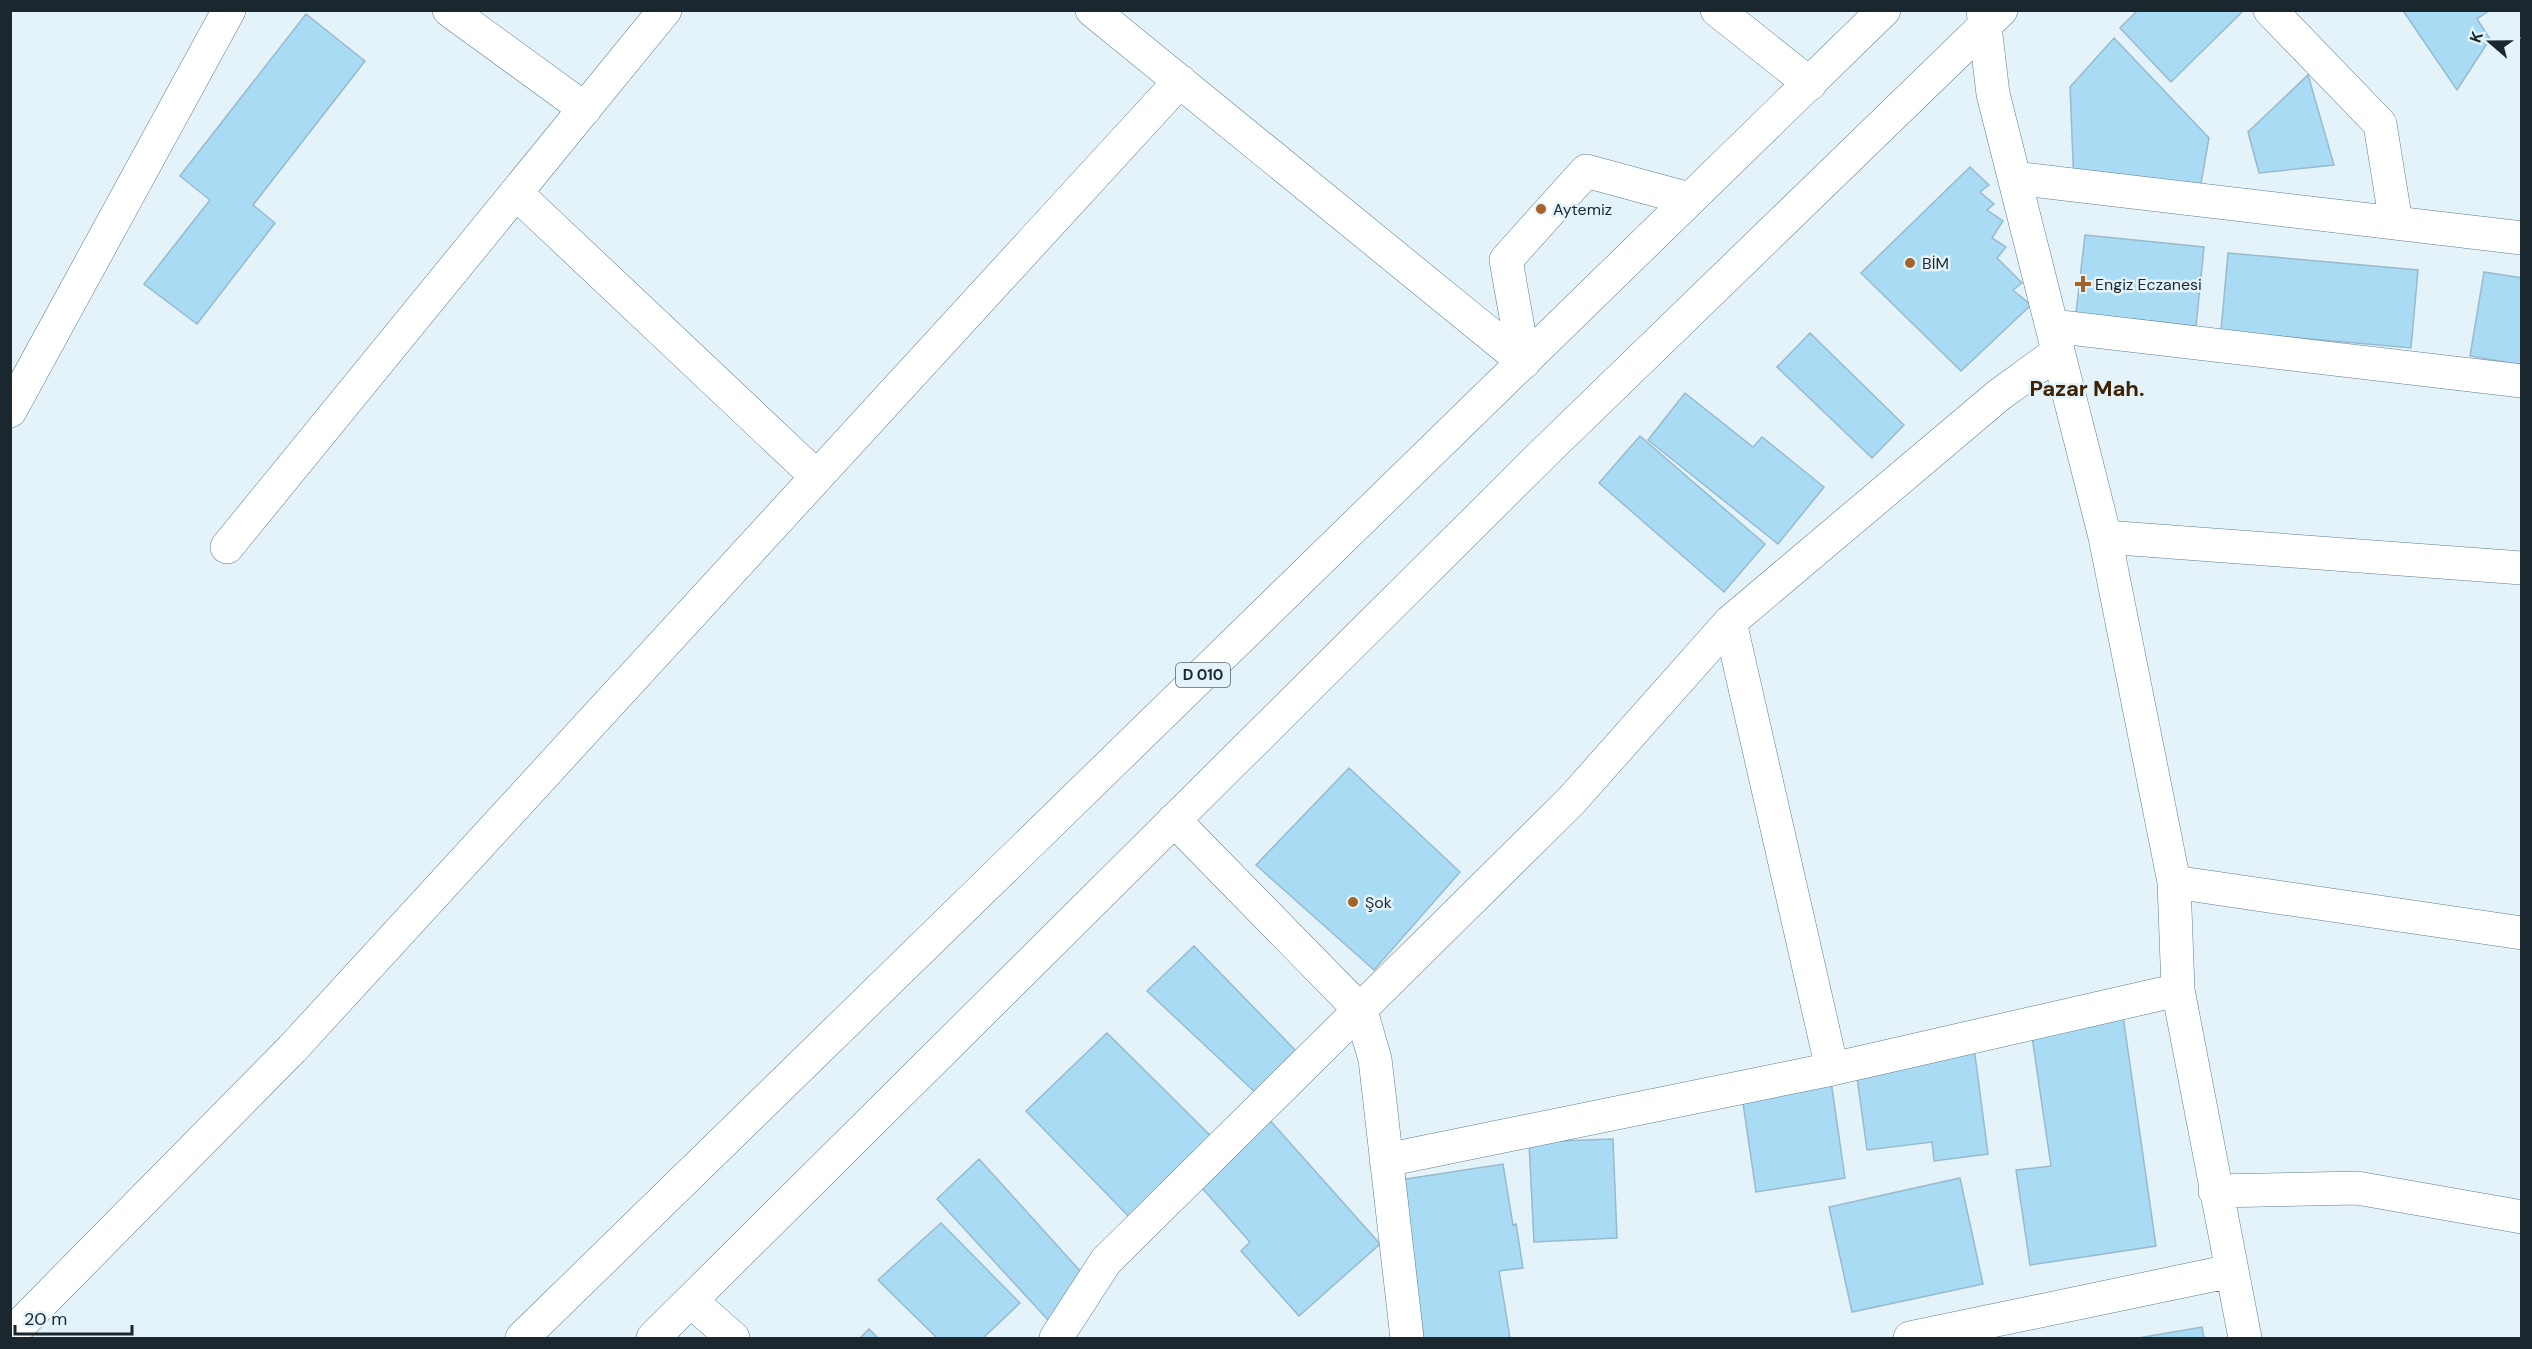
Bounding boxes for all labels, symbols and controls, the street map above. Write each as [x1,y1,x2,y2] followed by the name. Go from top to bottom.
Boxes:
[2460,12,2520,72] north arrow
[2465,28,2488,46] text: K
[1553,199,1612,220] place label: Aytemiz
[1534,202,1548,216] marker: Aytemiz
[1922,253,1949,274] place label: BİM
[1903,256,1917,270] marker: BİM
[2095,274,2202,295] place label: Engiz Eczanesi
[2076,277,2090,291] marker: Engiz Eczanesi
[2029,374,2145,403] district label: Pazar Mah.
[1176,663,1230,687] road number: D 010
[1365,892,1392,913] place label: Şok
[1346,895,1360,909] marker: Şok
[15,1298,132,1336] scale bar
[24,1307,67,1331] text: 20 m

